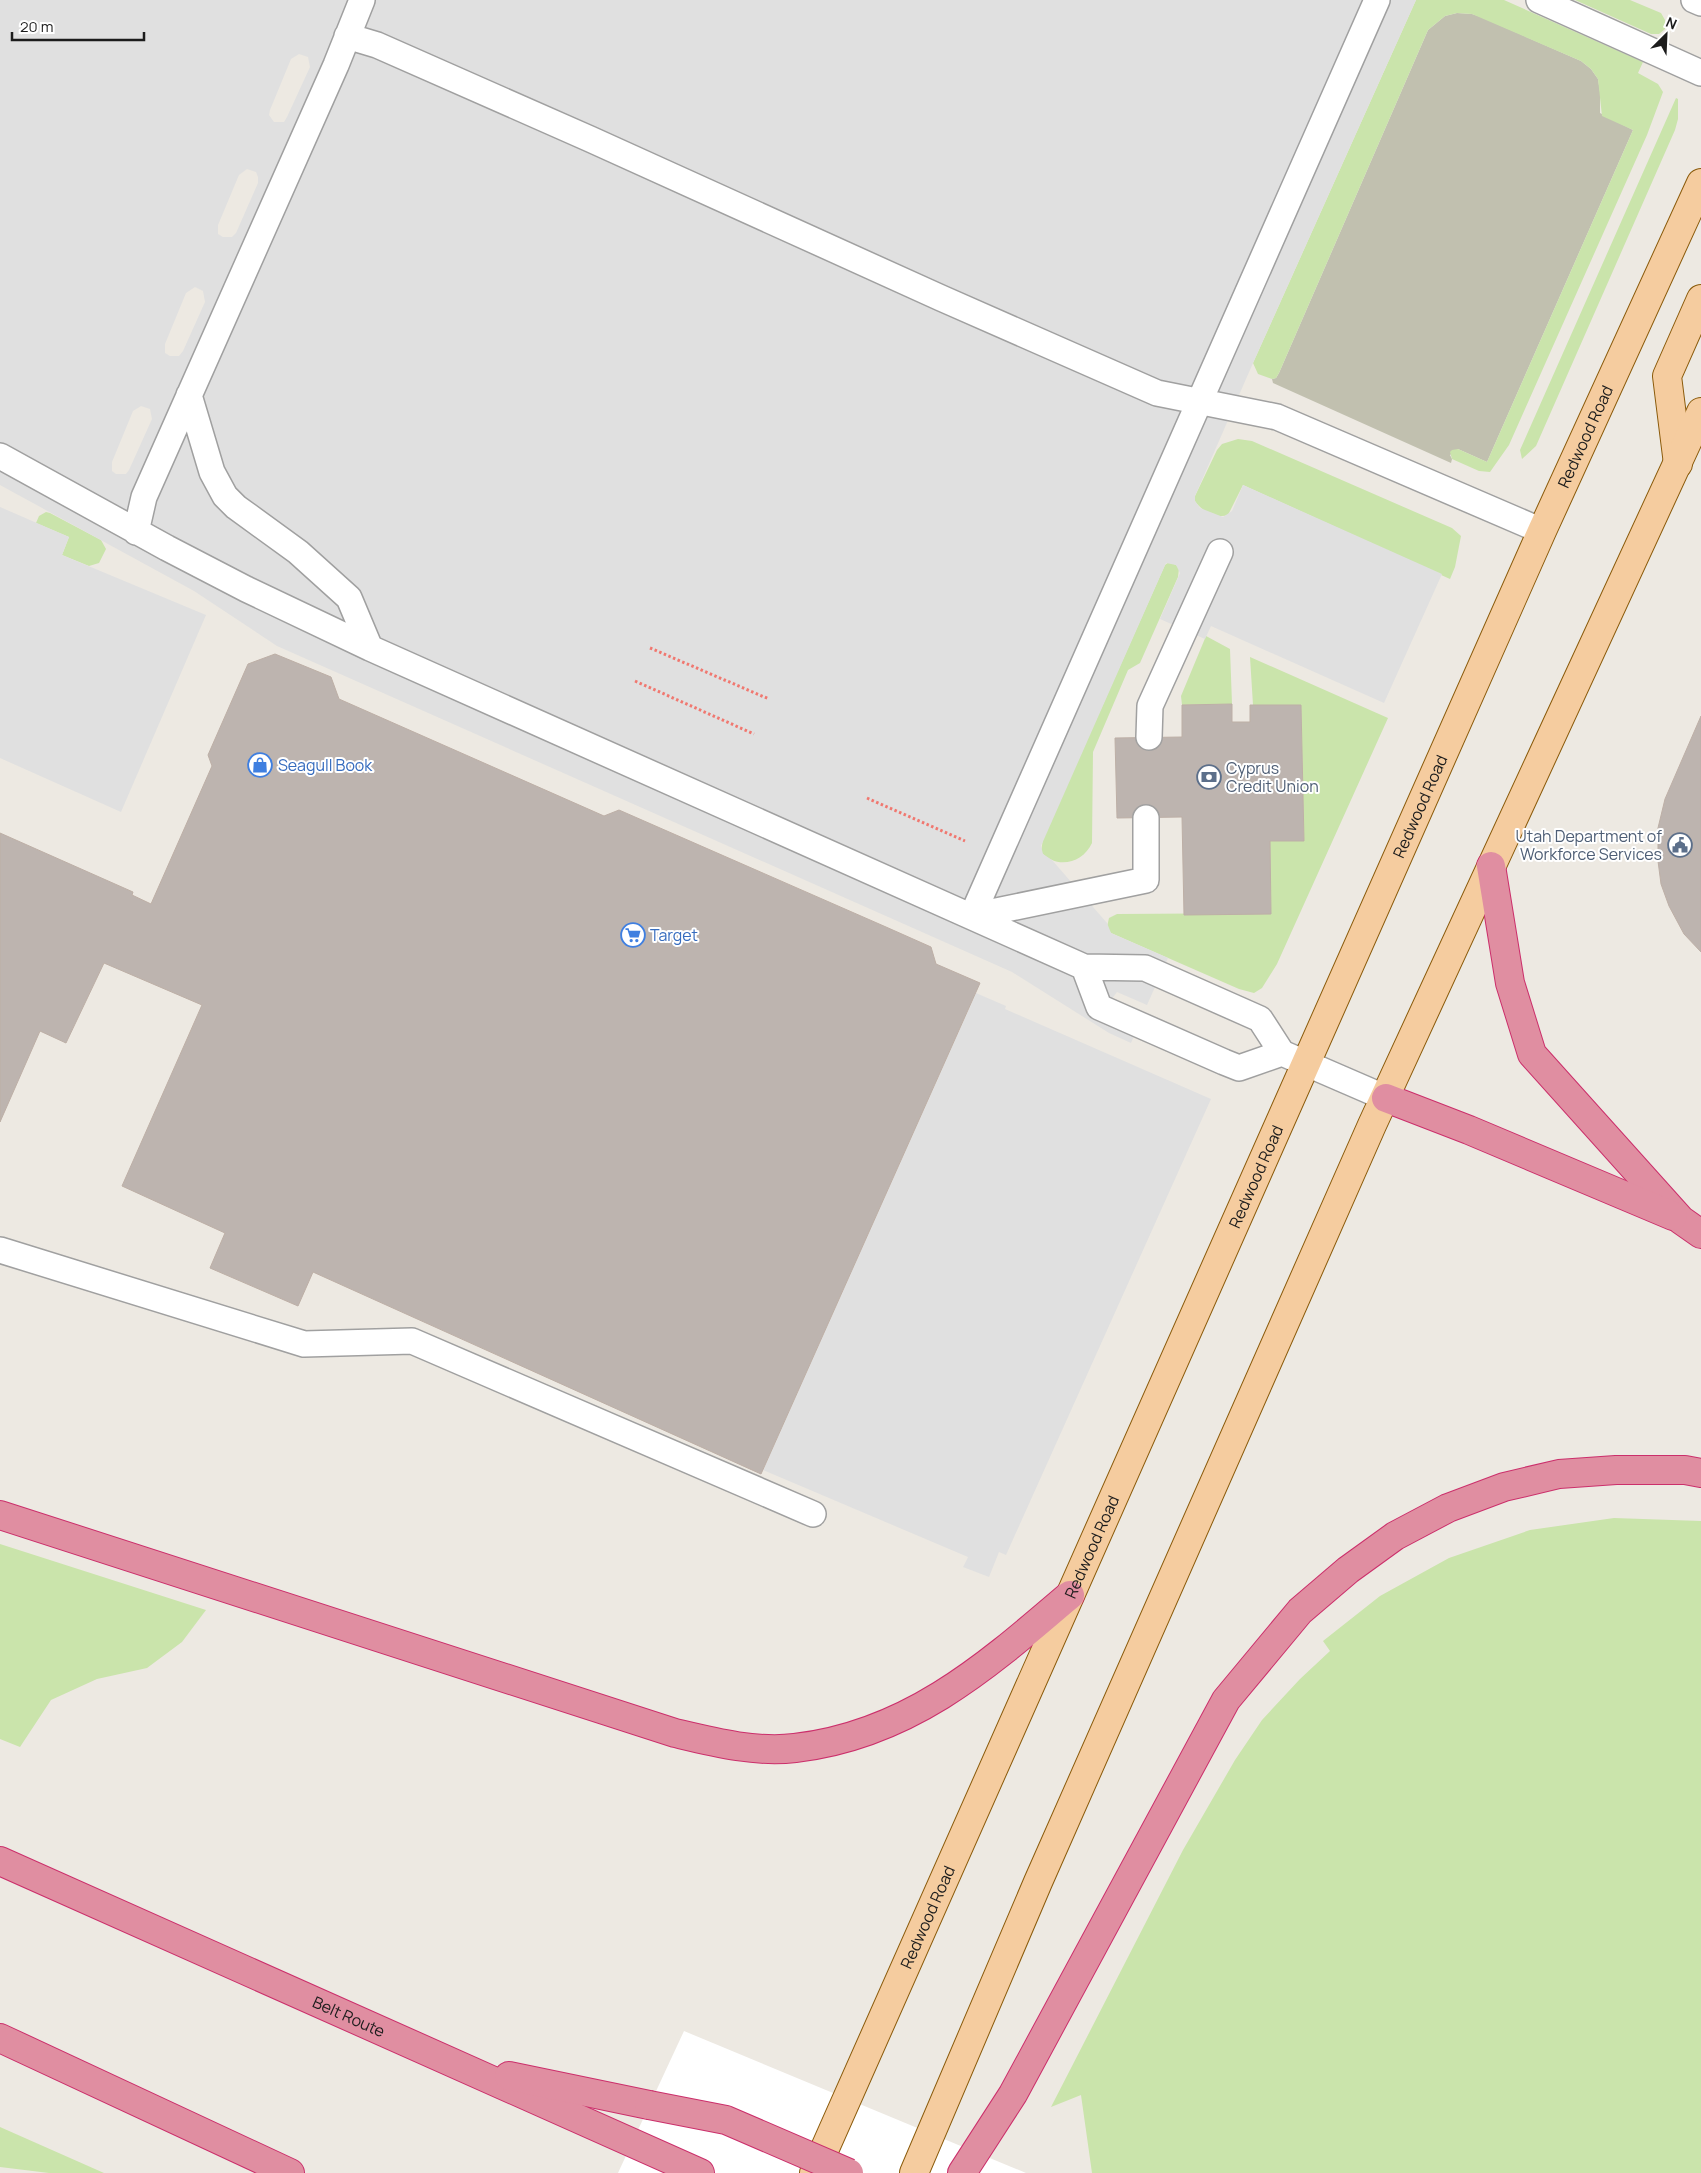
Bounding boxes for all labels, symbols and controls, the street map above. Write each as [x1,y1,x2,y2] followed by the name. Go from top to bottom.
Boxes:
[12,10,145,42] scale bar
[1641,10,1691,60] north arrow
[1663,12,1680,33] text: N
[20,16,53,37] text: 20 m
[1552,382,1618,491] street label: Redwood Road
[1387,751,1452,861] street label: Redwood Road
[247,752,273,778] shop icon: Seagull Book
[278,754,373,776] place label: Seagull Book
[1226,757,1319,797] place label: Cyprus Credit Union
[1196,764,1222,790] bank icon: Cyprus Credit Union
[1516,825,1662,865] place label: Utah Department of Workforce Services
[1667,832,1693,858] public building icon: Utah Department of Workforce Services
[620,922,646,948] supermarket icon: Target
[650,924,698,946] place label: Target
[1223,1122,1288,1231] street label: Redwood Road
[1059,1492,1124,1602] street label: Redwood Road
[895,1862,960,1972] street label: Redwood Road
[309,1991,389,2042] street label: Belt Route

